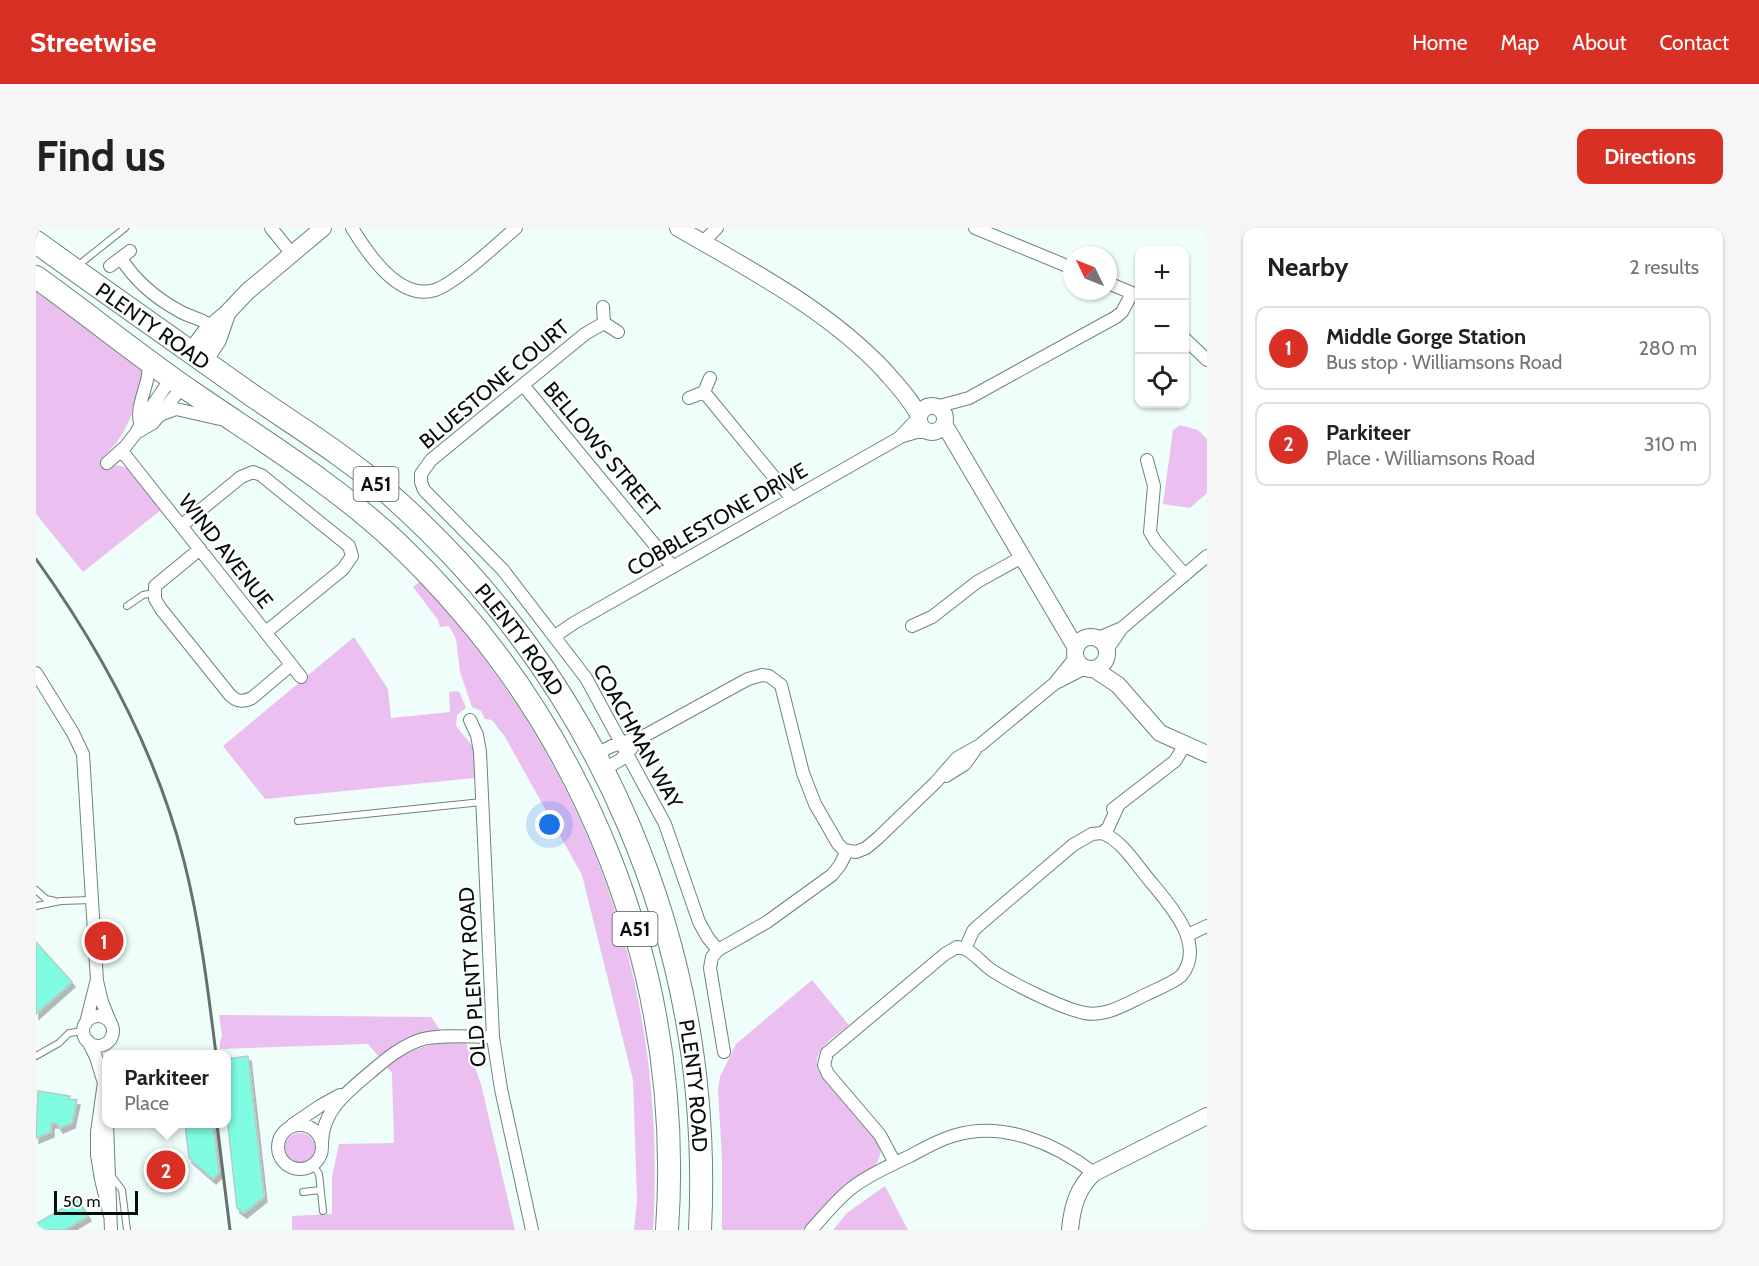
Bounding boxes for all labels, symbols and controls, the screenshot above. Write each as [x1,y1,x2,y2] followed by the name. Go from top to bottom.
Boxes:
[30,25,156,59] text: Streetwise
[1412,30,1468,55] text: Home
[1501,30,1539,55] text: Map
[1572,30,1626,55] text: About
[1659,30,1729,55] text: Contact
[1577,129,1723,184] button: Directions
[36,130,165,182] text: Find us
[1063,246,1117,300] north arrow
[1135,246,1189,408] map controls
[1135,246,1189,300] button: +
[1267,251,1348,283] text: Nearby
[1629,255,1699,279] text: 2 results
[91,277,215,374] street label: PLENTY ROAD
[1135,300,1189,354] button: −
[414,314,574,454] street label: BLUESTONE COURT
[1326,323,1526,350] text: Middle Gorge Station
[1285,336,1292,360] text: 1
[1638,336,1697,360] text: 280 m
[1326,350,1562,374] text: Bus stop · Williamsons Road
[1135,354,1189,408] button: locate
[538,377,666,521] street label: BELLOWS STREET
[1326,419,1410,446] text: Parkiteer
[1283,432,1294,456] text: 2
[1644,432,1697,456] text: 310 m
[1326,446,1535,470] text: Place · Williamsons Road
[622,457,812,581] street label: COBBLESTONE DRIVE
[354,467,398,501] road number: A51
[174,489,278,613] street label: WIND AVENUE
[470,578,570,700] street label: PLENTY ROAD
[588,660,688,813] street label: COACHMAN WAY
[535,810,564,839] your location
[453,886,491,1068] street label: OLD PLENTY ROAD
[612,912,658,946] road number: A51
[84,918,124,964] pin: 1
[674,1017,713,1153] street label: PLENTY ROAD
[102,1050,231,1128] popup
[124,1064,209,1091] text: Parkiteer
[124,1091,169,1115] text: Place
[146,1148,186,1192] pin: 2
[54,1188,138,1216] scale bar
[63,1192,100,1211] text: 50 m

